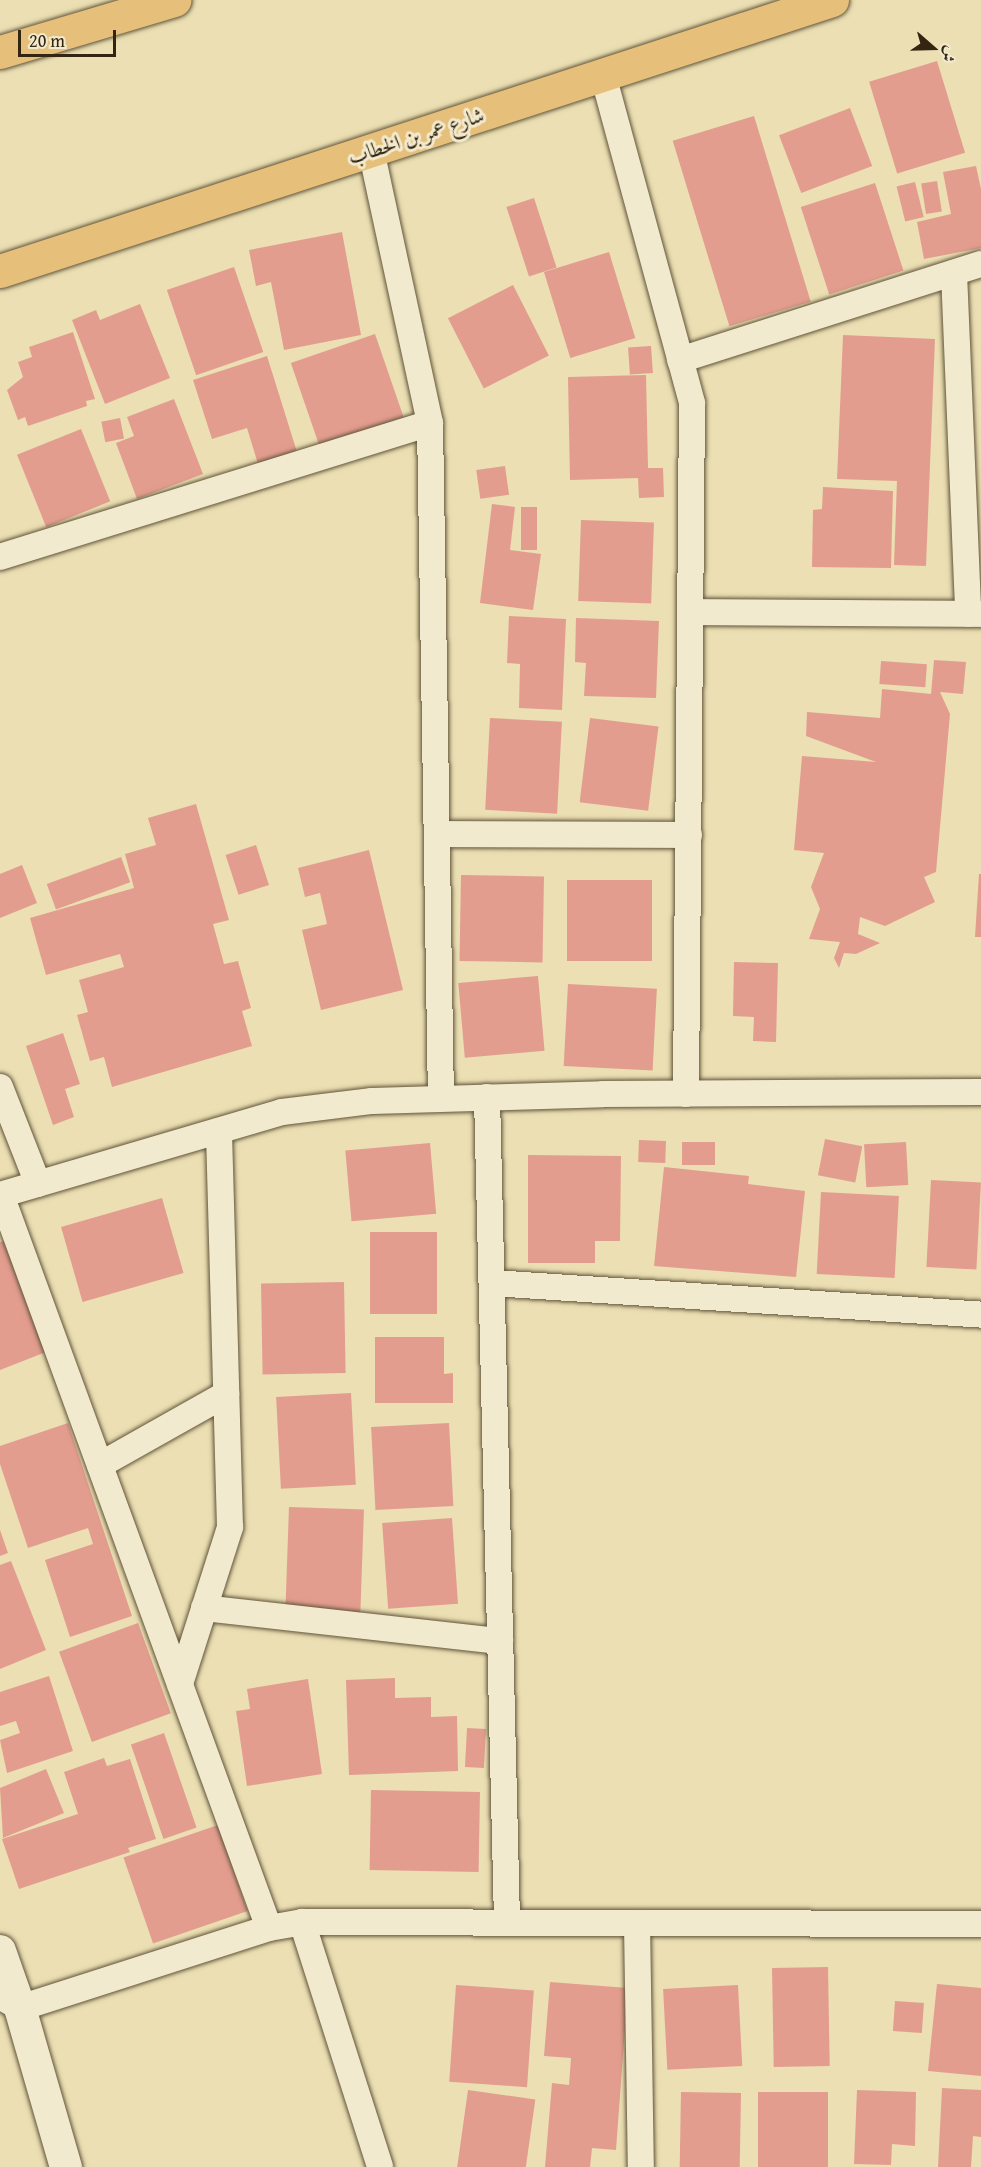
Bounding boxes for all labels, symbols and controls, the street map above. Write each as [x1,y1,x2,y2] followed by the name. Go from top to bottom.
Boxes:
[21,18,118,56] scale bar
[903,18,963,78] north arrow
[29,27,65,54] text: 20 m
[936,43,964,66] text: ش
[345,102,487,170] street label: شارع عمر بن الخطاب

